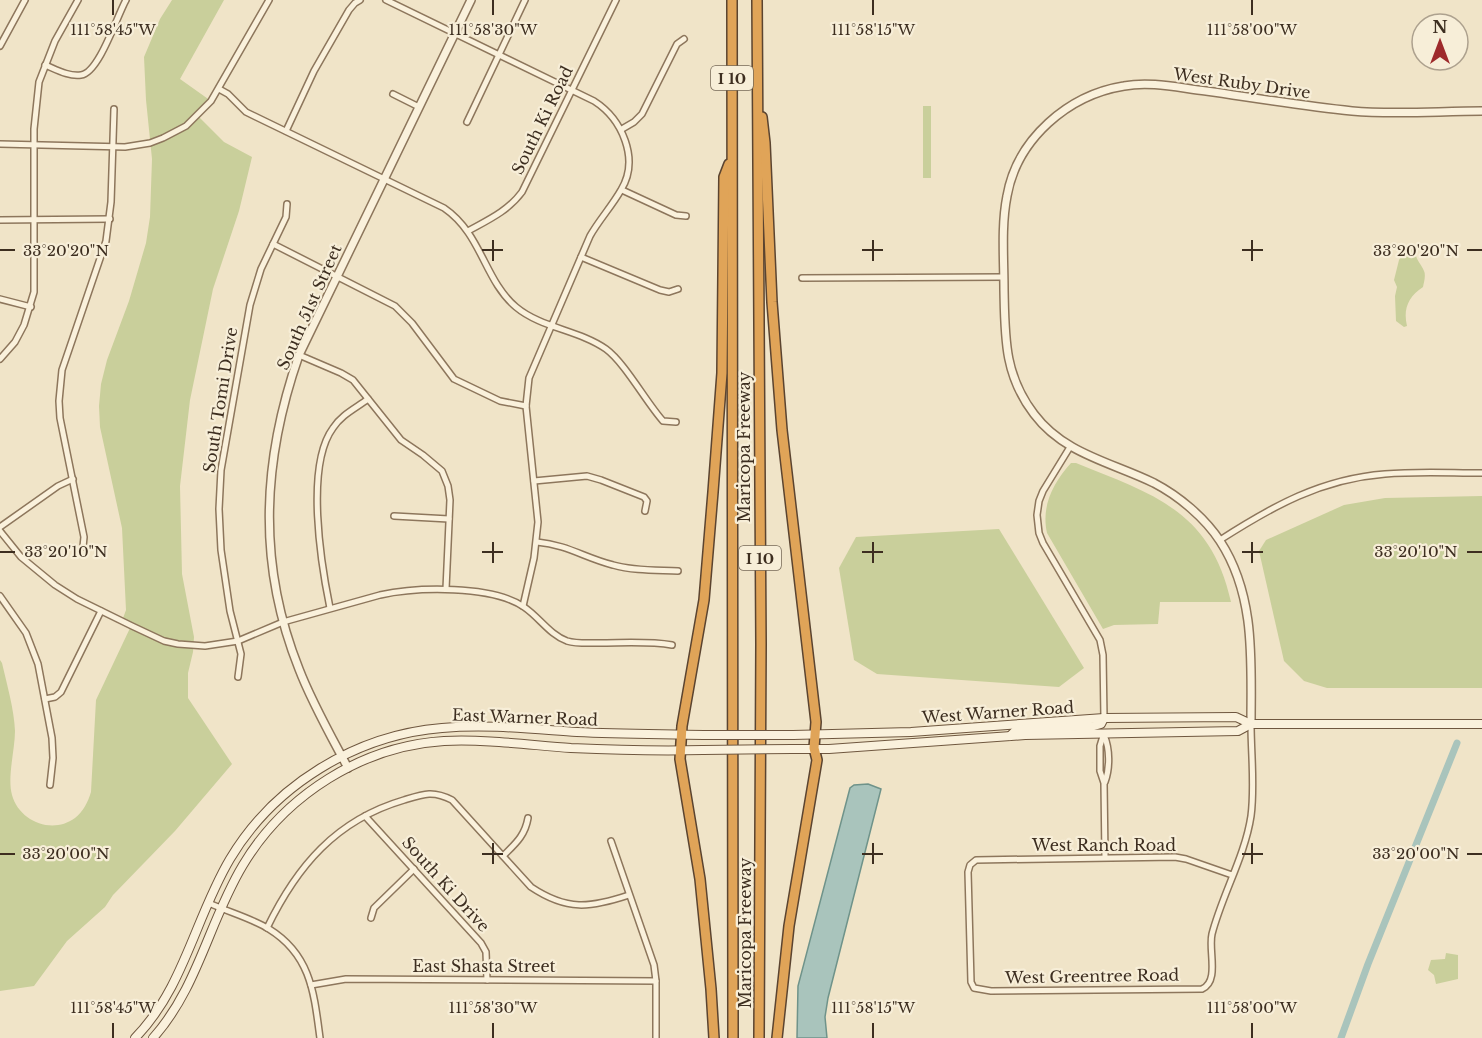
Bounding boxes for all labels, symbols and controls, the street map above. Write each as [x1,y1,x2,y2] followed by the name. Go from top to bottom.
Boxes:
[1410,12,1470,72] north arrow
[1432,17,1448,37] text: N
[70,20,156,39] text: 111°58'45"W
[449,20,538,39] text: 111°58'30"W
[831,20,915,39] text: 111°58'15"W
[1207,20,1298,39] text: 111°58'00"W
[507,62,577,178] street label: South Ki Road
[1171,63,1312,103] street label: West Ruby Drive
[711,66,753,90] road number: I 10
[23,241,109,260] text: 33°20'20"N
[272,241,346,373] street label: South 51st Street
[1373,241,1459,260] text: 33°20'20"N
[199,326,241,474] street label: South Tomi Drive
[734,371,754,522] street label: Maricopa Freeway
[24,542,108,561] text: 33°20'10"N
[1374,542,1458,561] text: 33°20'10"N
[739,546,781,570] road number: I 10
[920,697,1075,727] street label: West Warner Road
[452,704,599,730] street label: East Warner Road
[398,832,494,936] street label: South Ki Drive
[1031,835,1176,855] street label: West Ranch Road
[22,844,110,863] text: 33°20'00"N
[1372,844,1460,863] text: 33°20'00"N
[735,857,755,1008] street label: Maricopa Freeway
[412,956,556,976] street label: East Shasta Street
[1004,964,1180,988] street label: West Greentree Road
[70,998,156,1017] text: 111°58'45"W
[449,998,538,1017] text: 111°58'30"W
[831,998,915,1017] text: 111°58'15"W
[1207,998,1298,1017] text: 111°58'00"W

